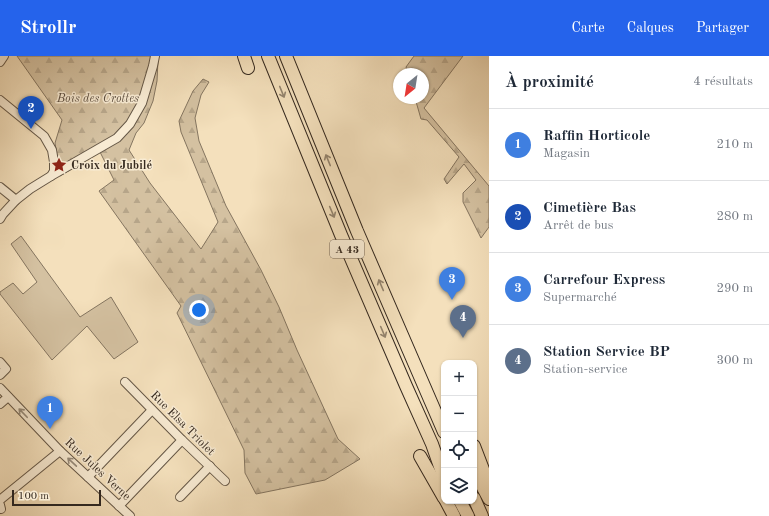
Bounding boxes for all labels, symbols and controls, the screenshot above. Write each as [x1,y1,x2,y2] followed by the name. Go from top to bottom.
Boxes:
[20,19,76,38] text: Strollr
[571,21,605,35] text: Carte
[627,21,674,35] text: Calques
[696,21,749,35] text: Partager
[393,68,429,104] north arrow
[505,74,594,91] text: À proximité
[693,75,753,88] text: 4 résultats
[279,86,287,98] one-way arrow
[56,93,139,105] park label: Bois des Crottes
[18,96,44,129] pin: 2
[543,129,650,144] text: Raffin Horticole
[514,138,522,151] text: 1
[716,138,753,151] text: 210 m
[543,147,590,160] text: Magasin
[324,155,332,167] one-way arrow
[50,156,68,174] place icon: Croix du Jubilé
[71,160,152,172] place label: Croix du Jubilé
[543,201,636,216] text: Cimetière Bas
[328,206,336,218] one-way arrow
[514,210,522,223] text: 2
[716,210,753,223] text: 280 m
[543,219,613,232] text: Arrêt de bus
[330,240,364,258] road number: A 43
[439,267,465,300] pin: 3
[543,273,665,288] text: Carrefour Express
[376,279,384,291] one-way arrow
[514,282,522,295] text: 3
[716,282,753,295] text: 290 m
[543,291,617,304] text: Supermarché
[189,300,209,320] your location
[450,305,476,338] pin: 4
[379,326,387,338] one-way arrow
[543,345,670,360] text: Station Service BP
[514,354,522,367] text: 4
[716,354,753,367] text: 300 m
[441,360,477,504] map controls
[441,360,477,396] button: +
[543,363,627,376] text: Station-service
[148,389,217,458] street label: Rue Elsa Triolet
[37,396,63,429] pin: 1
[441,396,477,432] button: −
[18,408,28,418] one-way arrow
[441,432,477,468] button: locate
[62,436,133,503] street label: Rue Jules Verne
[67,458,78,467] one-way arrow
[441,468,477,504] button: layers
[12,488,101,507] scale bar
[18,491,49,502] text: 100 m

